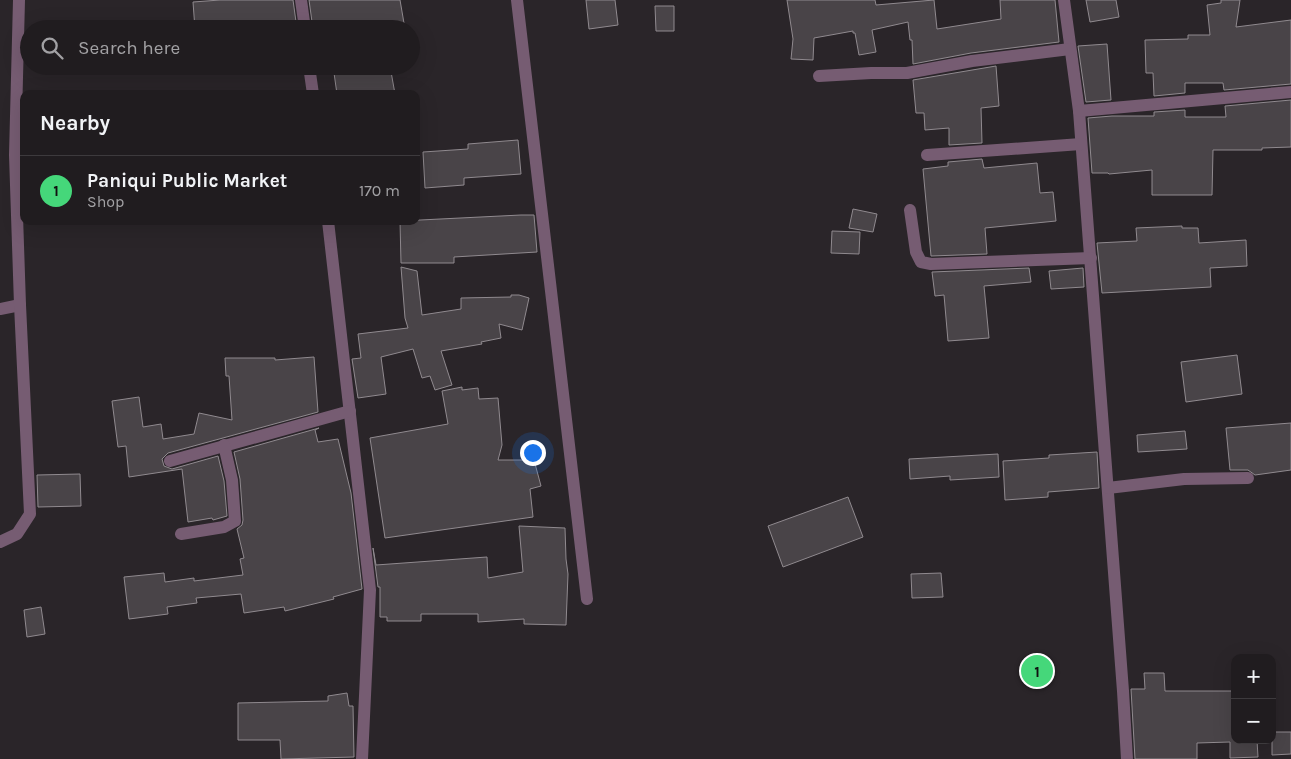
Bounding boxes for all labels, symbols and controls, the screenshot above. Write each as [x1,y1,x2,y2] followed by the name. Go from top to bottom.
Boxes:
[20,20,420,75] search box
[38,34,66,62] icon: search
[78,37,180,59] text: Search here
[40,111,110,135] text: Nearby
[87,170,287,192] text: Paniqui Public Market
[53,181,59,200] text: 1
[359,181,400,200] text: 170 m
[87,192,124,211] text: Shop
[520,440,546,466] your location
[1021,652,1053,690] pin: 1
[1231,654,1276,744] map controls
[1231,654,1276,699] button: +
[1231,699,1276,744] button: −

